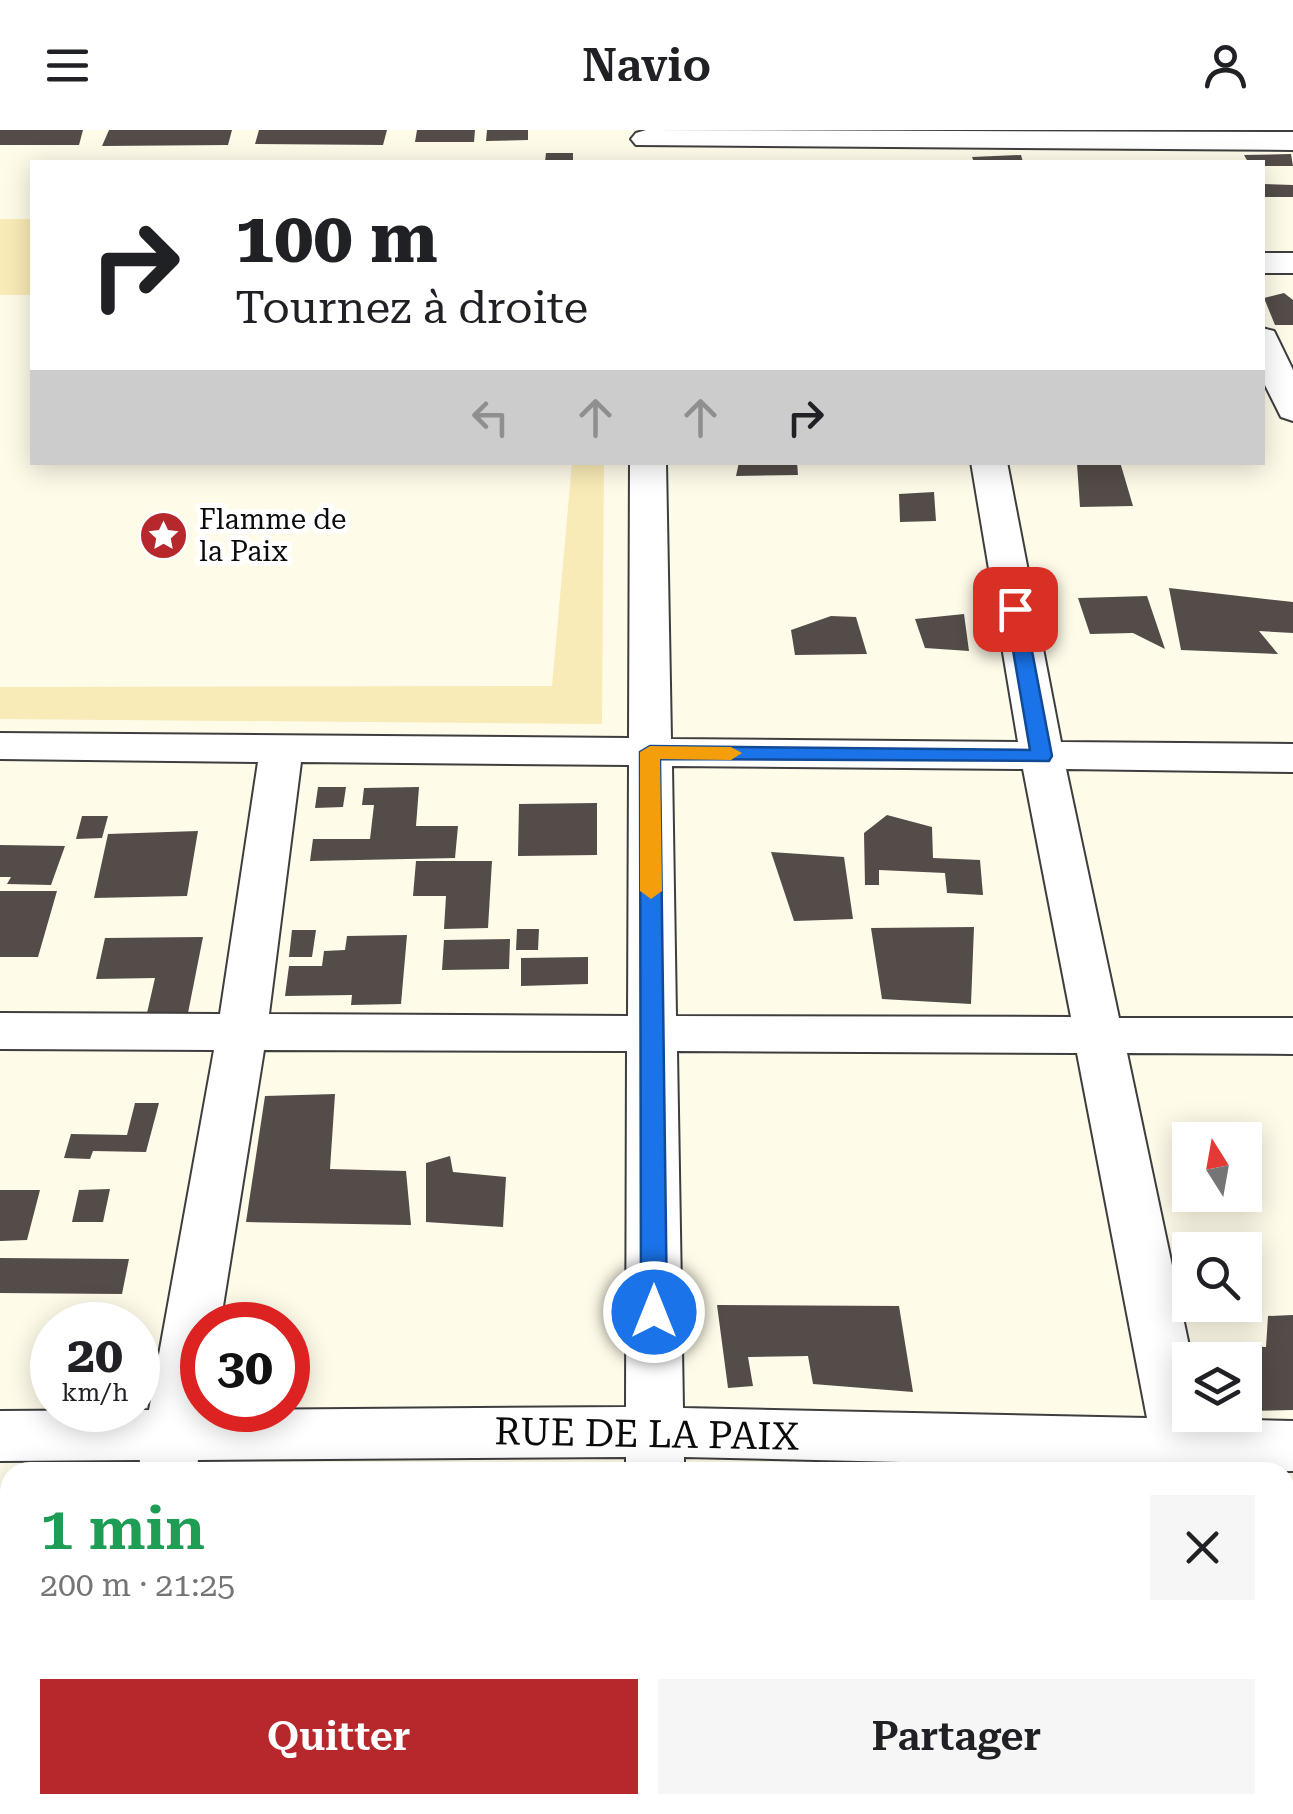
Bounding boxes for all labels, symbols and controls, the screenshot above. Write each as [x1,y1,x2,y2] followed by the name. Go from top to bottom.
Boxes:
[40,38,95,93] icon: menu
[1198,38,1253,93] icon: person
[582,39,711,92] text: Navio
[235,197,438,279] text: 100 m
[70,200,200,330] icon: right
[235,281,588,334] text: Tournez à droite
[463,390,518,445] icon: left
[568,390,623,445] icon: ahead
[673,390,728,445] icon: ahead
[778,390,833,445] icon: right
[199,503,346,568] place label: Flamme de la Paix
[138,509,190,561] place icon: Flamme de la Paix
[973,567,1058,652] pin
[988,582,1043,637] icon: arrive
[1172,1122,1262,1212] north arrow
[1172,1122,1262,1432] map controls
[1172,1232,1262,1322] button: search
[602,1260,706,1364] position arrow
[180,1302,310,1432] speed limit sign: 30
[67,1326,123,1384] text: 20
[1172,1342,1262,1432] button: layers
[62,1378,128,1407] text: km/h
[494,1409,800,1459] street label: RUE DE LA PAIX
[40,1493,205,1564] text: 1 min
[1150,1495,1255,1600] button: close
[40,1566,235,1604] text: 200 m · 21:25
[40,1679,638,1794] button: Quitter
[658,1679,1255,1794] button: Partager

